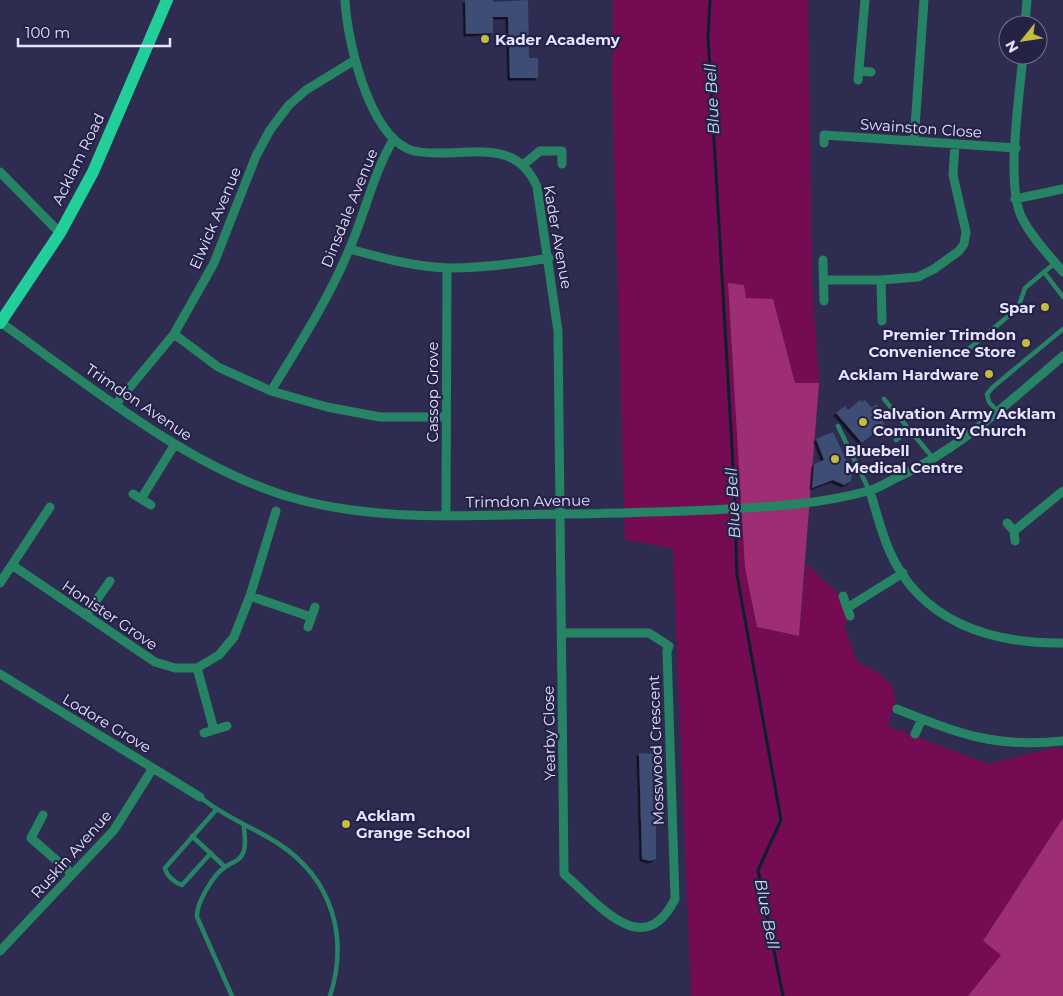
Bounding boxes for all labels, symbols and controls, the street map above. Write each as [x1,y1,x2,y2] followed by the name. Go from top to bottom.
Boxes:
[18,15,170,47] scale bar
[998,15,1048,65] north arrow
[25,23,70,42] text: 100 m
[495,30,621,49] place label: Kader Academy
[479,33,491,45] marker: Kader Academy
[1001,37,1022,56] text: N
[701,62,723,135] water label: Blue Bell
[48,110,108,208] street label: Acklam Road
[859,114,983,142] street label: Swainston Close
[316,146,382,270] street label: Dinsdale Avenue
[185,164,245,272] street label: Elwick Avenue
[540,184,576,290] street label: Kader Avenue
[999,298,1036,317] place label: Spar
[1039,301,1051,313] marker: Spar
[868,325,1016,361] place label: Premier Trimdon Convenience Store
[1020,337,1032,349] marker: Premier Trimdon Convenience Store
[423,341,442,443] street label: Cassop Grove
[82,359,196,445] street label: Trimdon Avenue
[837,365,979,384] place label: Acklam Hardware
[983,368,995,380] marker: Acklam Hardware
[873,404,1056,440] place label: Salvation Army Acklam Community Church
[857,416,869,428] marker: Salvation Army Acklam Community Church
[845,441,963,477] place label: Bluebell Medical Centre
[829,453,841,465] marker: Bluebell Medical Centre
[722,466,744,539] water label: Blue Bell
[466,490,590,512] street label: Trimdon Avenue
[58,576,162,654] street label: Honister Grove
[644,674,668,826] street label: Mosswood Crescent
[539,685,559,781] street label: Yearby Close
[59,689,155,757] street label: Lodore Grove
[26,806,116,902] street label: Ruskin Avenue
[355,806,470,842] place label: Acklam Grange School
[340,818,352,830] marker: Acklam Grange School
[751,877,783,951] water label: Blue Bell

